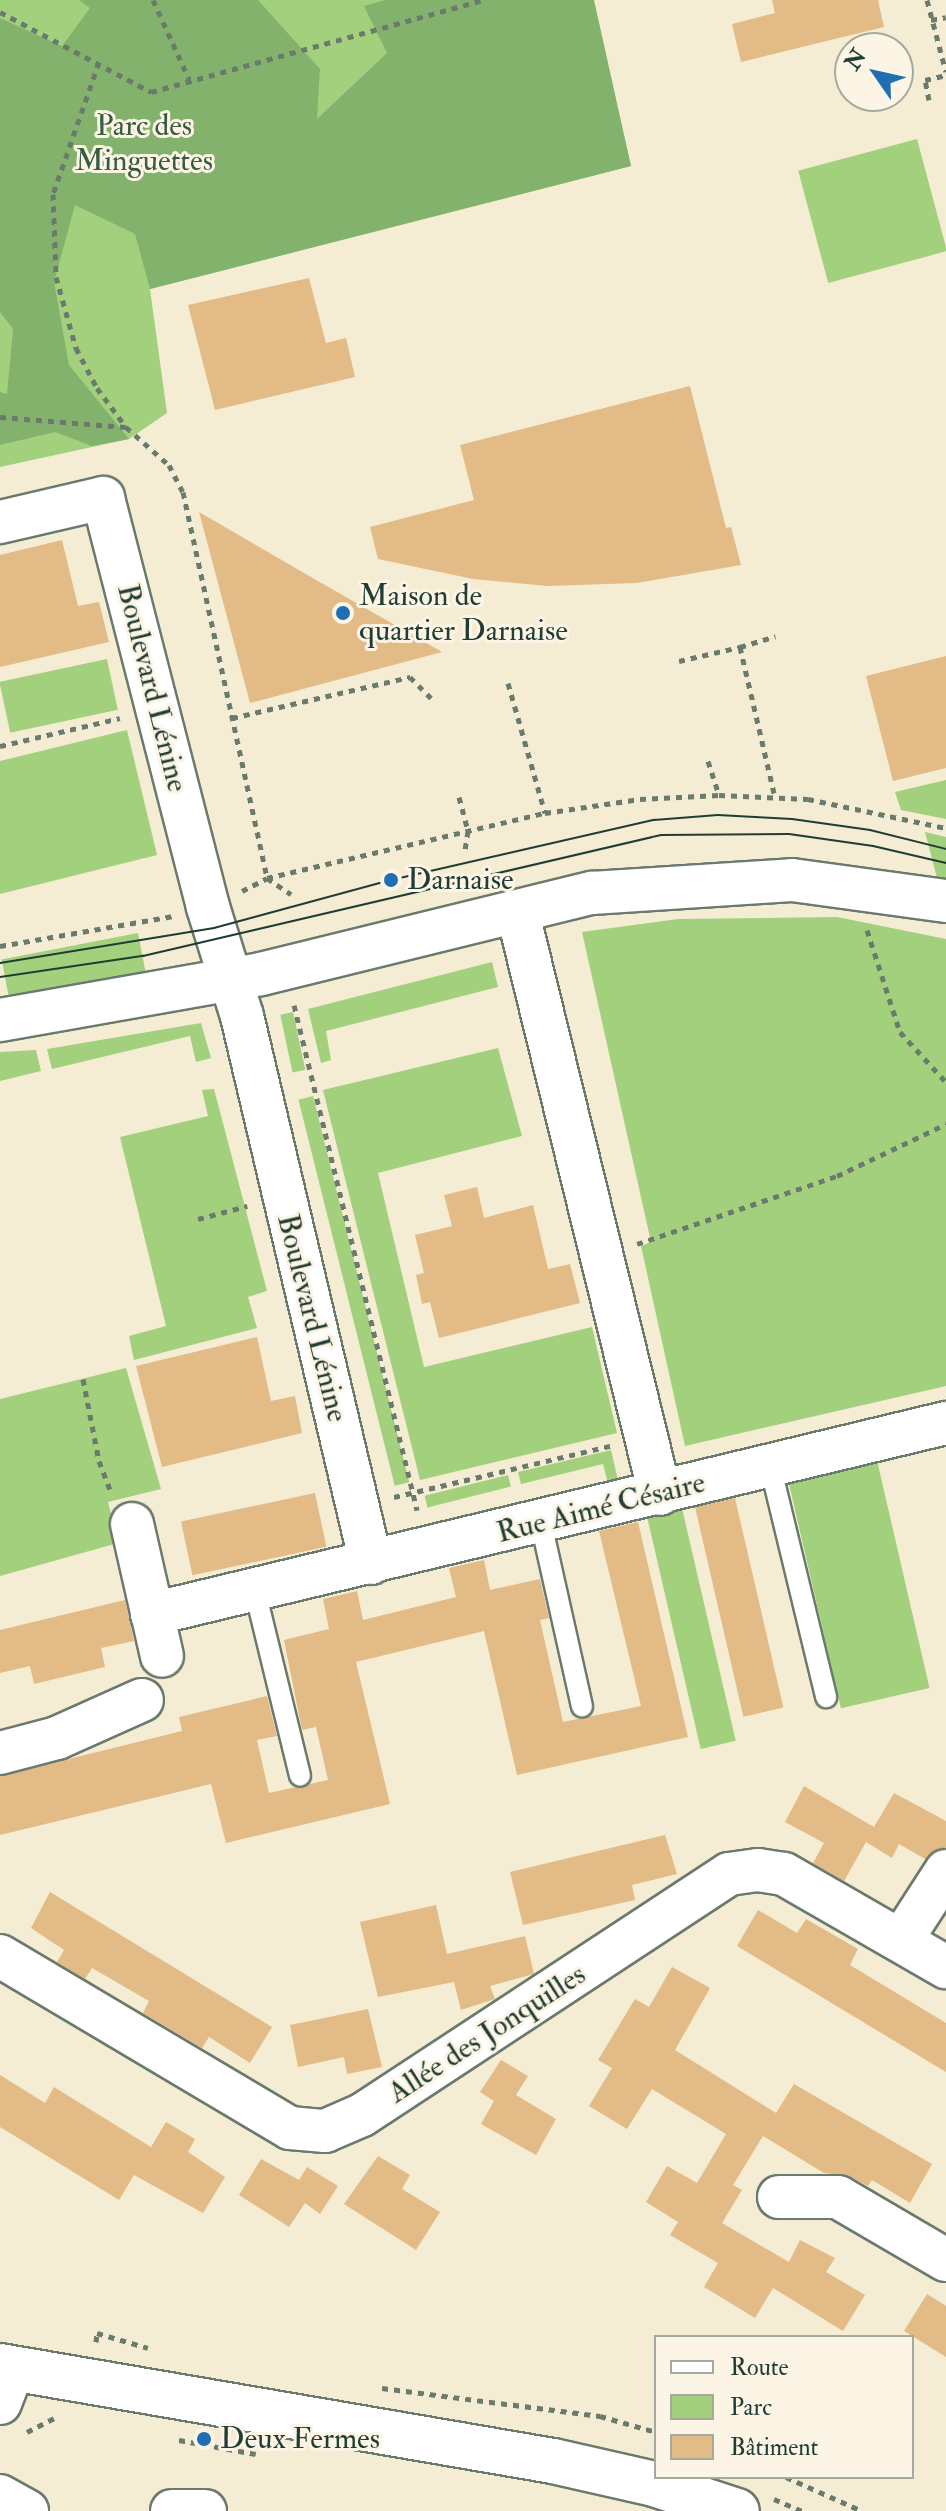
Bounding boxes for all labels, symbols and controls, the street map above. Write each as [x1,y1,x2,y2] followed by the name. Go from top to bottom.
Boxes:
[834,32,914,112] north arrow
[839,44,873,76] text: N
[75,108,213,178] park label: Parc des Minguettes
[359,578,568,648] place label: Maison de quartier Darnaise
[109,580,195,796] street label: Boulevard Lénine
[334,604,352,622] marker: Maison de quartier Darnaise
[407,862,514,898] place label: Darnaise
[382,871,400,889] marker: Darnaise
[269,1210,355,1426] street label: Boulevard Lénine
[493,1465,709,1551] street label: Rue Aimé Césaire
[381,1957,593,2111] street label: Allée des Jonquilles
[654,2335,914,2479] legend
[730,2352,789,2383] text: Route
[730,2392,772,2423] text: Parc
[220,2421,380,2457] place label: Deux Fermes
[195,2430,213,2448] marker: Deux Fermes
[730,2432,818,2463] text: Bâtiment

